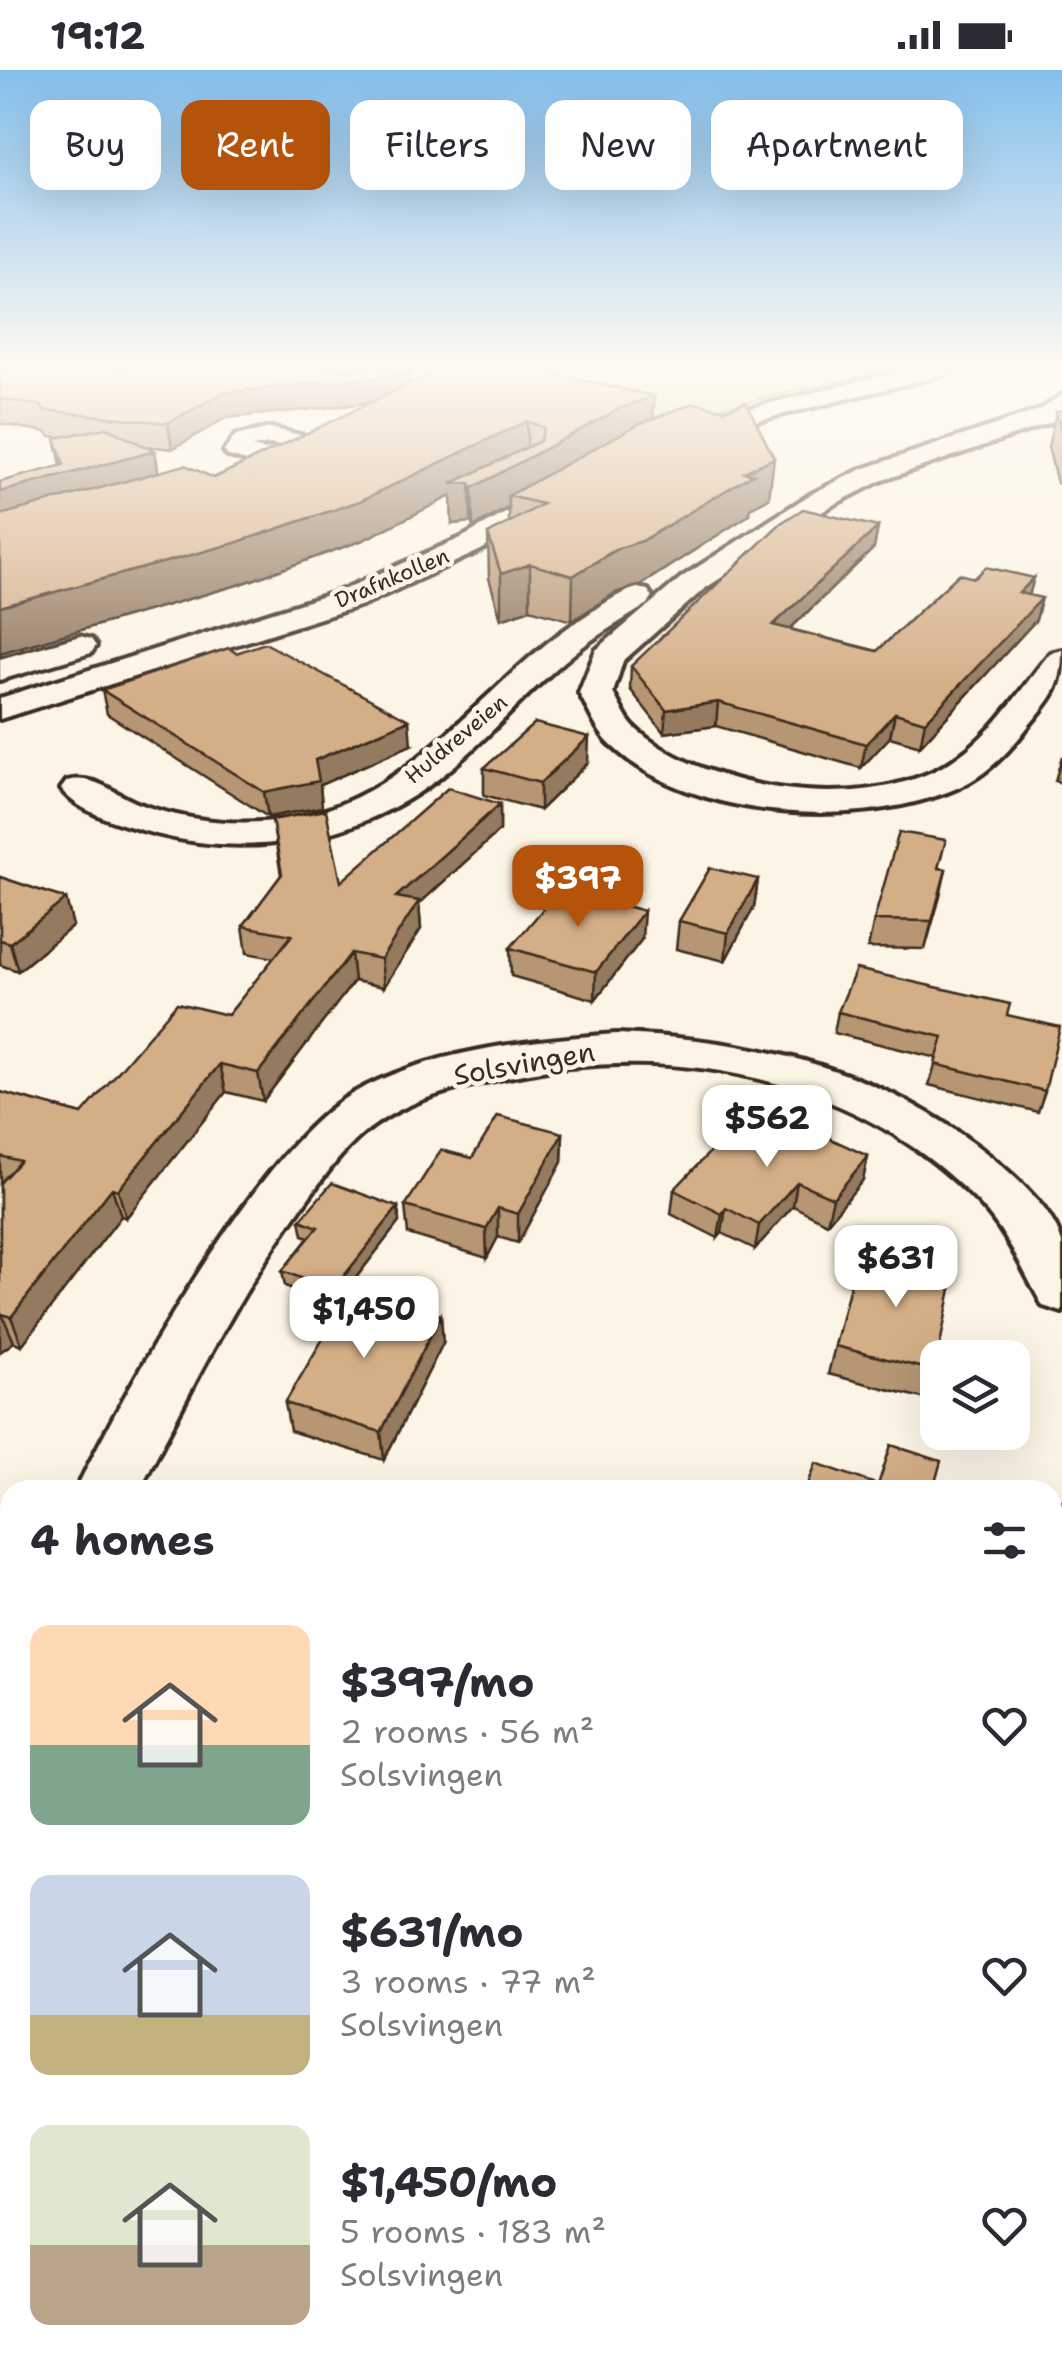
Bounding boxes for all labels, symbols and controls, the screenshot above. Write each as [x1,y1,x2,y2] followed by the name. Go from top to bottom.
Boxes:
[50,10,145,61] text: 19:12
[30,100,161,190] chip: Buy
[181,100,330,190] chip: Rent
[350,100,525,190] chip: Filters
[545,100,691,190] chip: New
[711,100,963,190] chip: Apartment
[331,541,453,615] street label: Drafnkollen
[399,688,513,790] street label: Huldreveien
[519,845,637,930] pin: $397
[534,856,622,899] text: $397
[450,1032,598,1094] street label: Solsvingen
[708,1085,826,1170] pin: $562
[724,1096,810,1139] text: $562
[837,1225,955,1310] pin: $631
[857,1236,935,1279] text: $631
[283,1276,445,1361] pin: $1,450
[312,1287,416,1330] text: $1,450
[920,1340,1030,1450] map controls
[920,1340,1030,1450] button: layers
[30,1512,215,1568] text: 4 homes
[977,1513,1032,1568] icon: filters
[340,1654,535,1710] text: $397/mo
[110,1665,230,1785] icon: home
[977,1698,1032,1753] icon: heart
[340,1710,594,1753] text: 2 rooms · 56 m²
[340,1753,503,1796] text: Solsvingen
[340,1904,524,1960] text: $631/mo
[110,1915,230,2035] icon: home
[977,1948,1032,2003] icon: heart
[340,1960,596,2003] text: 3 rooms · 77 m²
[340,2003,503,2046] text: Solsvingen
[340,2154,557,2210] text: $1,450/mo
[110,2165,230,2285] icon: home
[977,2198,1032,2253] icon: heart
[340,2210,606,2253] text: 5 rooms · 183 m²
[340,2253,503,2296] text: Solsvingen

